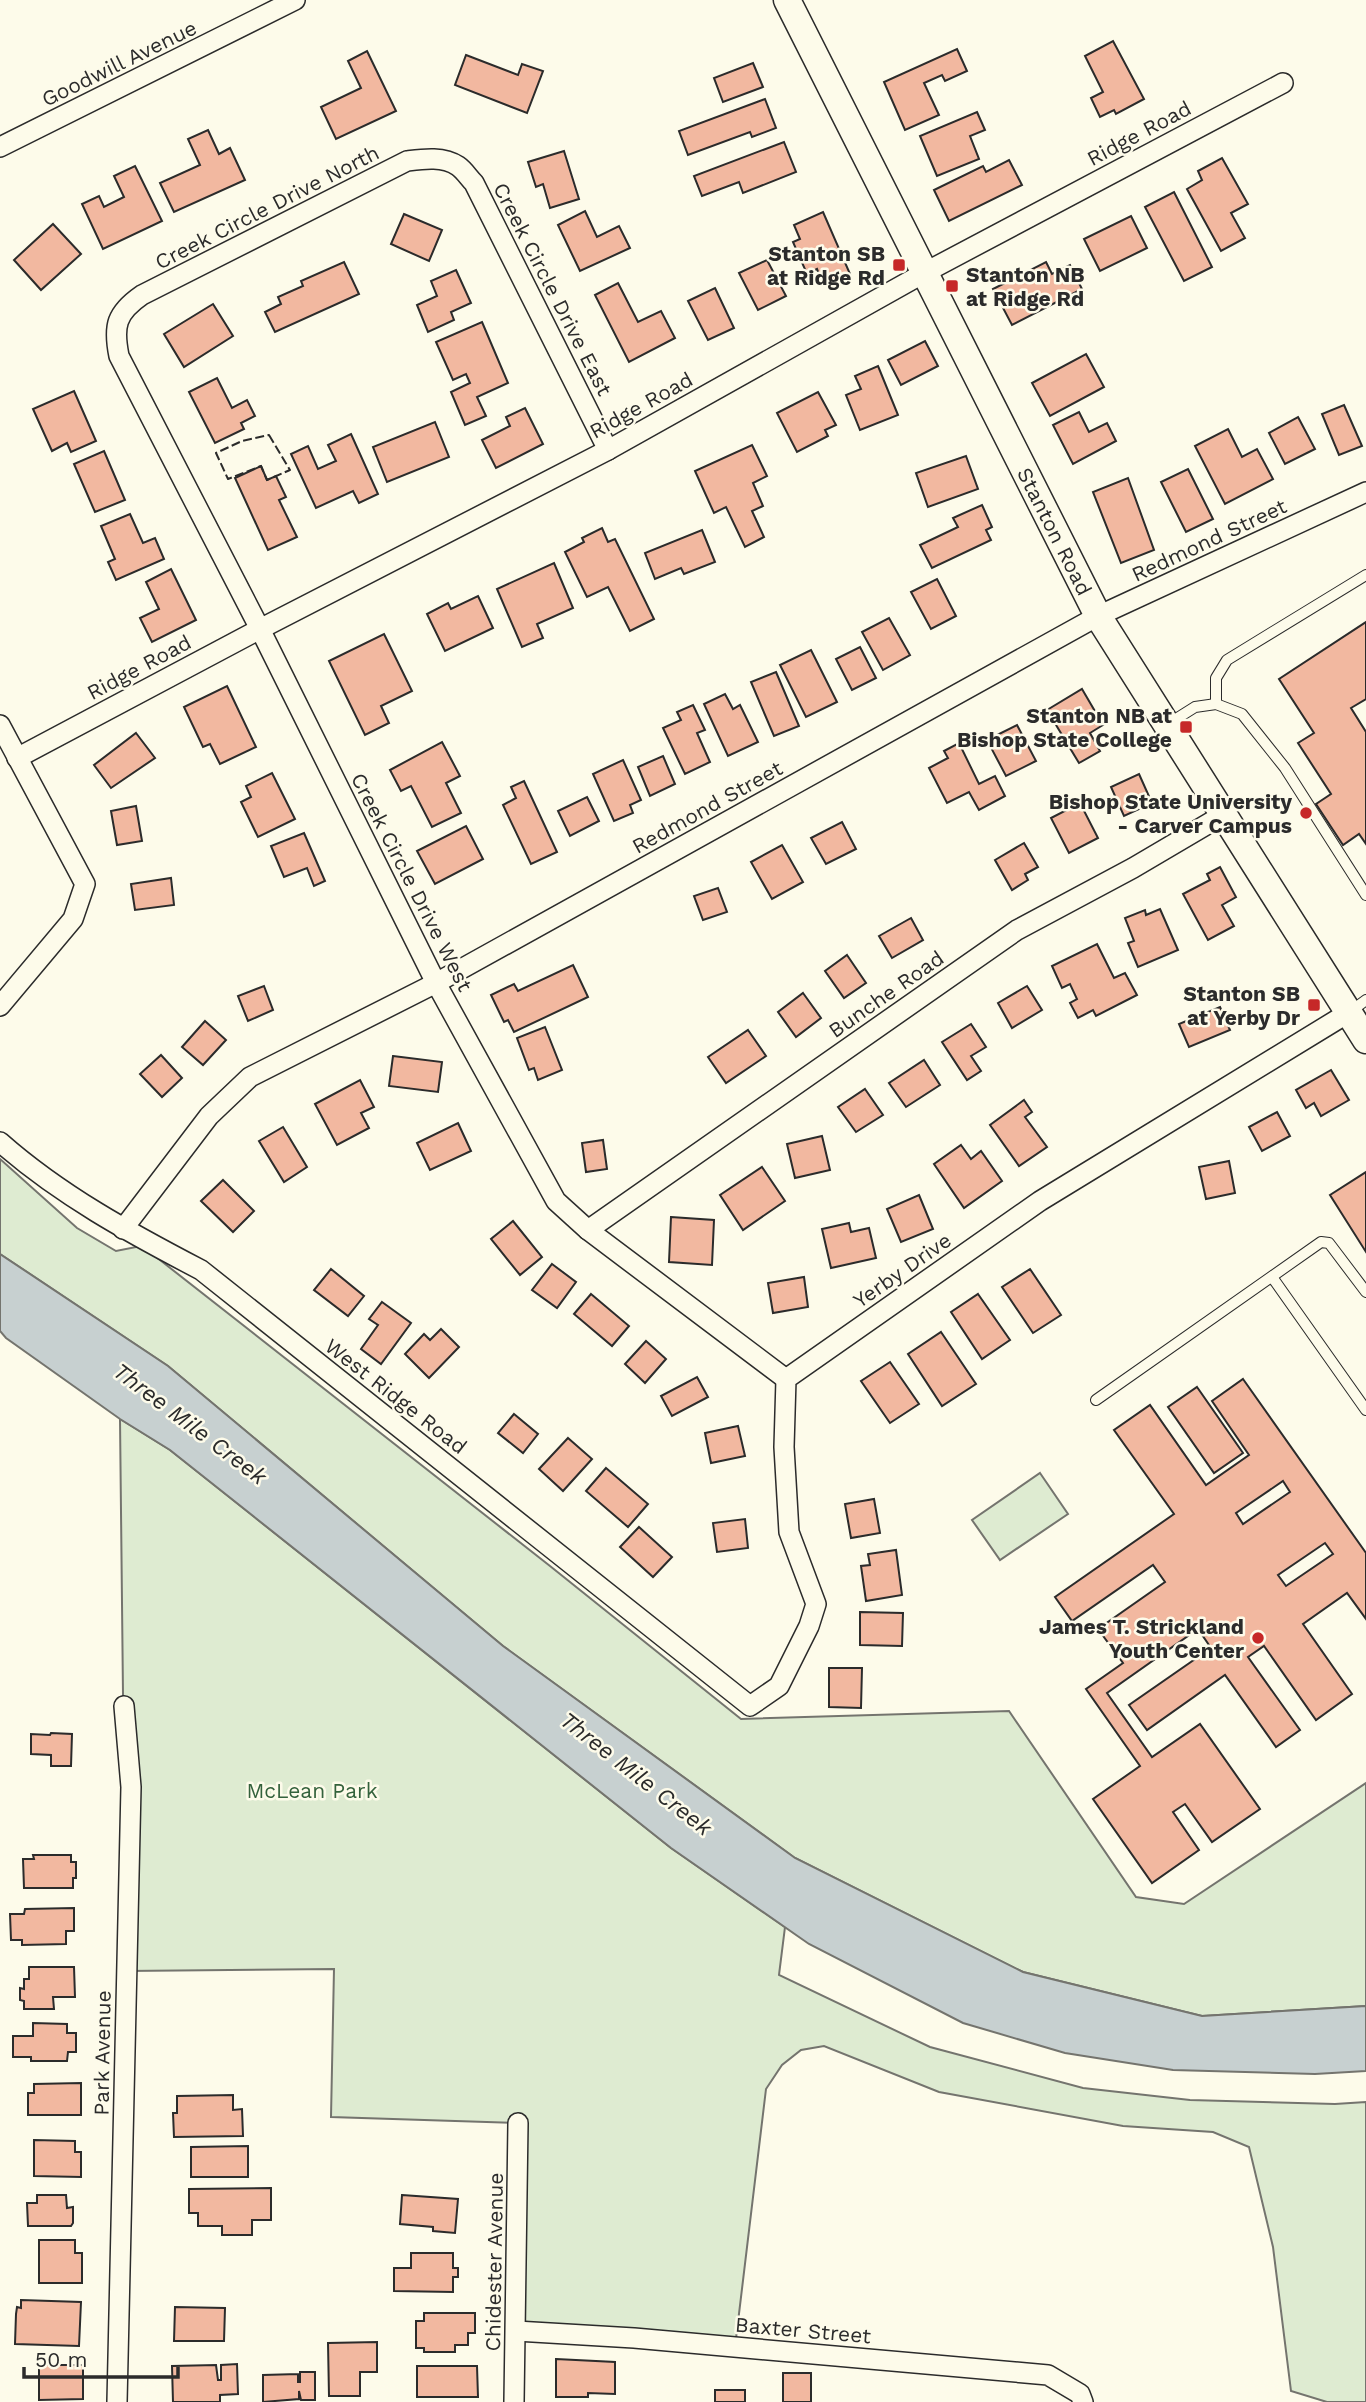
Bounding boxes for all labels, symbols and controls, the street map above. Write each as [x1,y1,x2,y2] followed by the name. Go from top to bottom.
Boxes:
[37,15,201,111] street label: Goodwill Avenue
[1083,95,1195,171] street label: Ridge Road
[151,140,383,274] street label: Creek Circle Drive North
[488,178,618,400] street label: Creek Circle Drive East
[767,241,885,290] place label: Stanton SB at Ridge Rd
[891,257,907,273] marker: Stanton SB at Ridge Rd
[966,262,1085,311] place label: Stanton NB at Ridge Rd
[944,278,960,294] marker: Stanton NB at Ridge Rd
[585,366,697,444] street label: Ridge Road
[1012,463,1098,599] street label: Stanton Road
[1128,493,1291,587] street label: Redmond Street
[83,629,195,705] street label: Ridge Road
[957,703,1172,752] place label: Stanton NB at Bishop State College
[1178,719,1194,735] marker: Stanton NB at Bishop State College
[627,755,787,859] street label: Redmond Street
[346,769,478,995] street label: Creek Circle Drive West
[1049,789,1292,838] place label: Bishop State University - Carver Campus
[1298,805,1314,821] marker: Bishop State University - Carver Campus
[824,945,948,1043] street label: Bunche Road
[1183,981,1300,1030] place label: Stanton SB at Yerby Dr
[1306,997,1322,1013] marker: Stanton SB at Yerby Dr
[848,1227,956,1313] street label: Yerby Drive
[320,1333,472,1459] street label: West Ridge Road
[108,1358,273,1491] water label: Three Mile Creek
[1039,1614,1244,1663] place label: James T. Strickland Youth Center
[1250,1630,1266,1646] marker: James T. Strickland Youth Center
[555,1706,718,1842] water label: Three Mile Creek
[246,1778,378,1803] park label: McLean Park
[88,1990,116,2116] street label: Park Avenue
[480,2172,508,2352] street label: Chidester Avenue
[734,2312,872,2348] street label: Baxter Street
[24,2336,178,2380] scale bar
[35,2347,87,2372] text: 50 m

